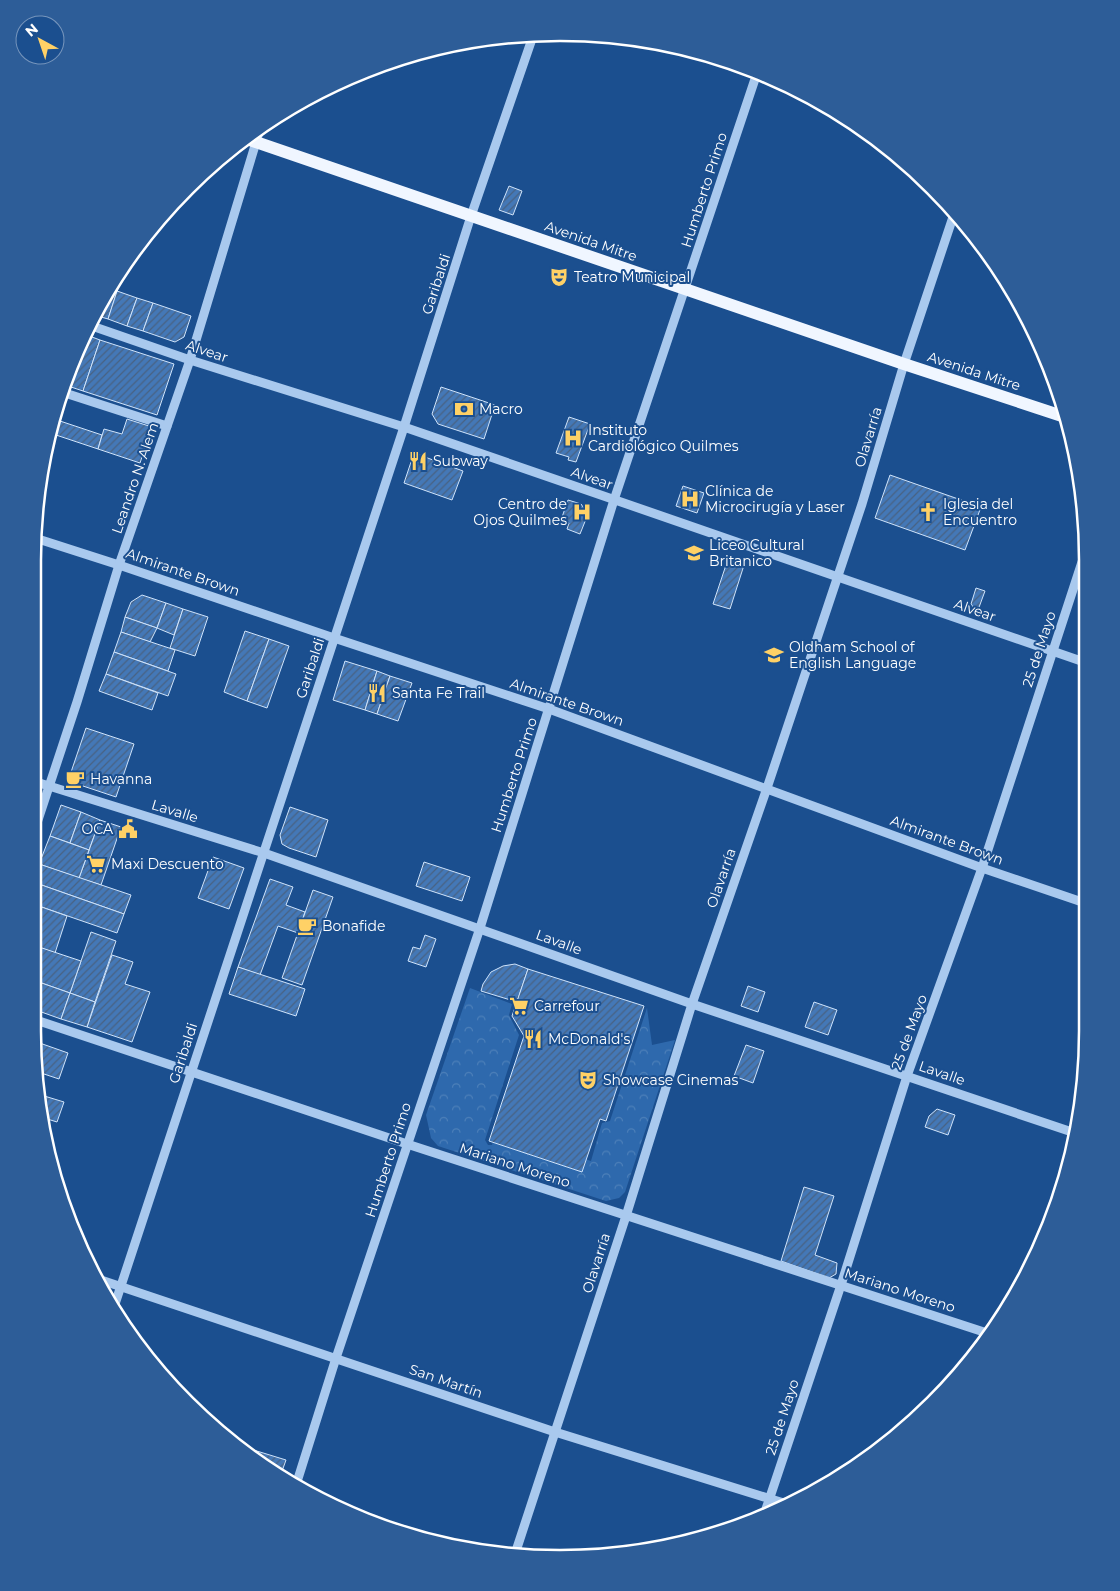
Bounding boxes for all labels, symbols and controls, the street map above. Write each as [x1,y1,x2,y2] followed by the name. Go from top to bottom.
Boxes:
[15,15,65,65] north arrow
[22,20,42,41] text: N
[677,130,731,250] street label: Humberto Primo
[542,217,640,265] street label: Avenida Mitre
[418,251,454,317] street label: Garibaldi
[548,266,570,288] theatre icon: Teatro Municipal
[574,268,690,286] place label: Teatro Municipal
[184,336,231,366] street label: Alvear
[925,347,1023,395] street label: Avenida Mitre
[453,398,475,420] bank icon: Macro
[479,400,523,418] place label: Macro
[850,405,886,469] street label: Olavarría
[108,420,162,536] street label: Leandro N. Alem
[588,421,739,455] place label: Instituto Cardiológico Quilmes
[562,427,584,449] hospital icon: Instituto Cardiológico Quilmes
[407,450,429,472] restaurant icon: Subway
[433,452,488,470] place label: Subway
[569,462,616,494] street label: Alvear
[705,482,845,516] place label: Clínica de Microcirugía y Laser
[679,488,701,510] hospital icon: Clínica de Microcirugía y Laser
[473,495,567,529] place label: Centro de Ojos Quilmes
[943,495,1017,529] place label: Iglesia del Encuentro
[571,501,593,523] hospital icon: Centro de Ojos Quilmes
[917,501,939,523] church icon: Iglesia del Encuentro
[709,536,805,570] place label: Liceo Cultural Britanico
[683,542,705,564] school or university icon: Liceo Cultural Britanico
[124,544,242,600] street label: Almirante Brown
[952,594,999,626] street label: Alvear
[1018,609,1060,689] street label: 25 de Mayo
[292,635,328,701] street label: Garibaldi
[789,638,916,672] place label: Oldham School of English Language
[763,644,785,666] school or university icon: Oldham School of English Language
[508,674,626,730] street label: Almirante Brown
[366,682,388,704] restaurant icon: Santa Fe Trail
[392,684,485,702] place label: Santa Fe Trail
[487,715,541,835] street label: Humberto Primo
[64,768,86,790] cafe icon: Havanna
[90,770,152,788] place label: Havanna
[149,795,201,827] street label: Lavalle
[888,811,1006,869] street label: Almirante Brown
[117,818,139,840] public building icon: OCA
[82,820,114,838] place label: OCA
[702,846,740,910] street label: Olavarría
[85,853,107,875] supermarket icon: Maxi Descuento
[111,855,224,873] place label: Maxi Descuento
[296,915,318,937] cafe icon: Bonafide
[322,917,386,935] place label: Bonafide
[533,925,585,959] street label: Lavalle
[887,992,931,1072] street label: 25 de Mayo
[508,995,530,1017] supermarket icon: Carrefour
[534,997,600,1015] place label: Carrefour
[165,1020,201,1086] street label: Garibaldi
[522,1028,544,1050] restaurant icon: McDonald's
[548,1030,630,1048] place label: McDonald's
[916,1057,968,1089] street label: Lavalle
[577,1069,599,1091] theatre icon: Showcase Cinemas
[603,1071,739,1089] place label: Showcase Cinemas
[361,1100,415,1220] street label: Humberto Primo
[457,1139,573,1191] street label: Mariano Moreno
[578,1231,614,1295] street label: Olavarría
[842,1264,958,1316] street label: Mariano Moreno
[407,1360,485,1402] street label: San Martín
[761,1377,803,1457] street label: 25 de Mayo

